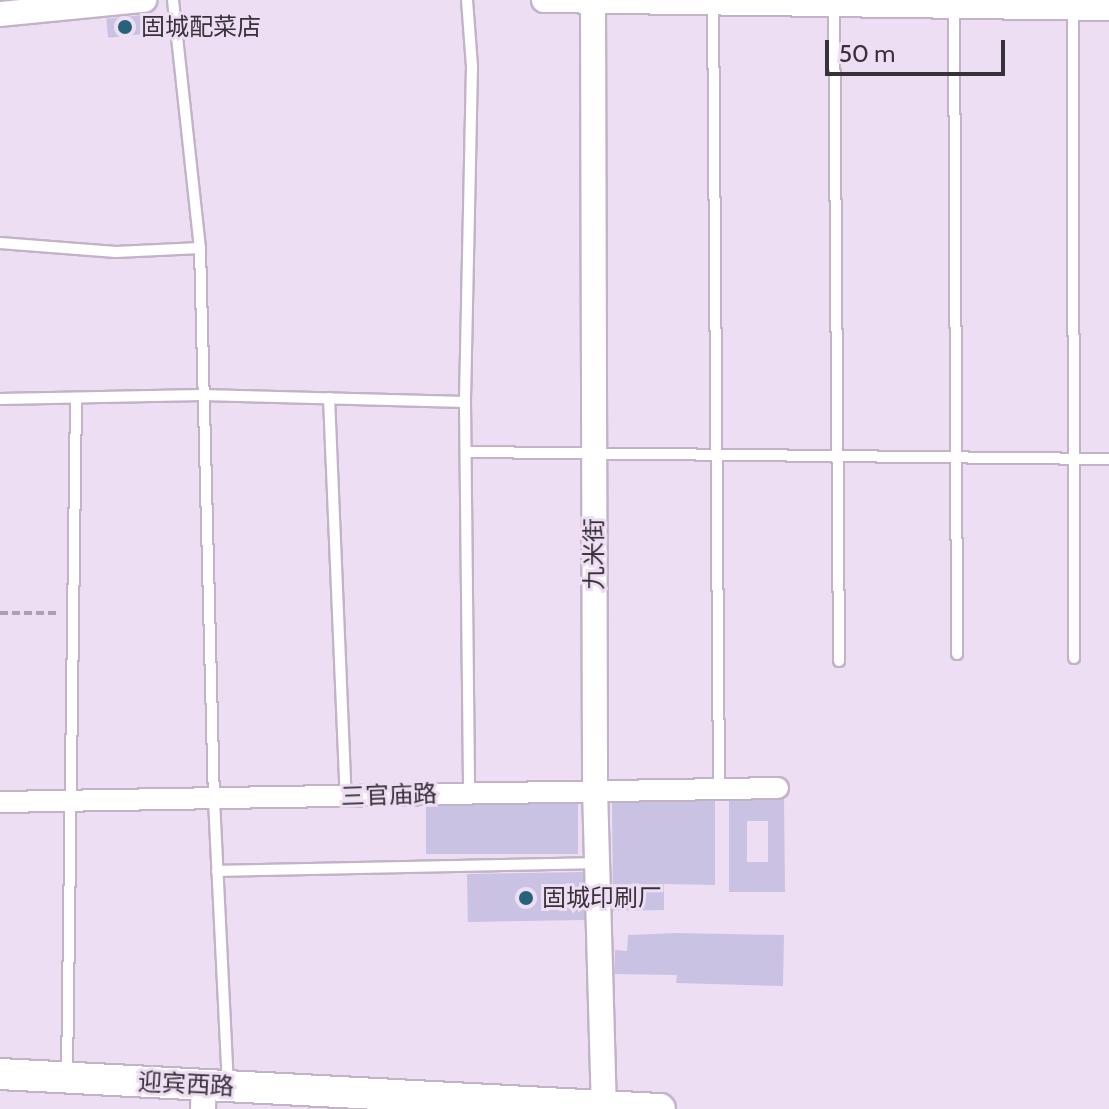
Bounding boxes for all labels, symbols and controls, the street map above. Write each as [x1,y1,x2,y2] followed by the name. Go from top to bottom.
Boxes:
[141,13,261,41] place label: 固城配菜店
[116,18,134,36] marker: 固城配菜店
[829,24,1009,74] scale bar
[839,39,895,68] text: 50 m
[580,518,608,590] street label: 九米街
[341,779,437,811] street label: 三官庙路
[542,884,662,912] place label: 固城印刷厂
[517,889,535,907] marker: 固城印刷厂
[137,1067,235,1101] street label: 迎宾西路

